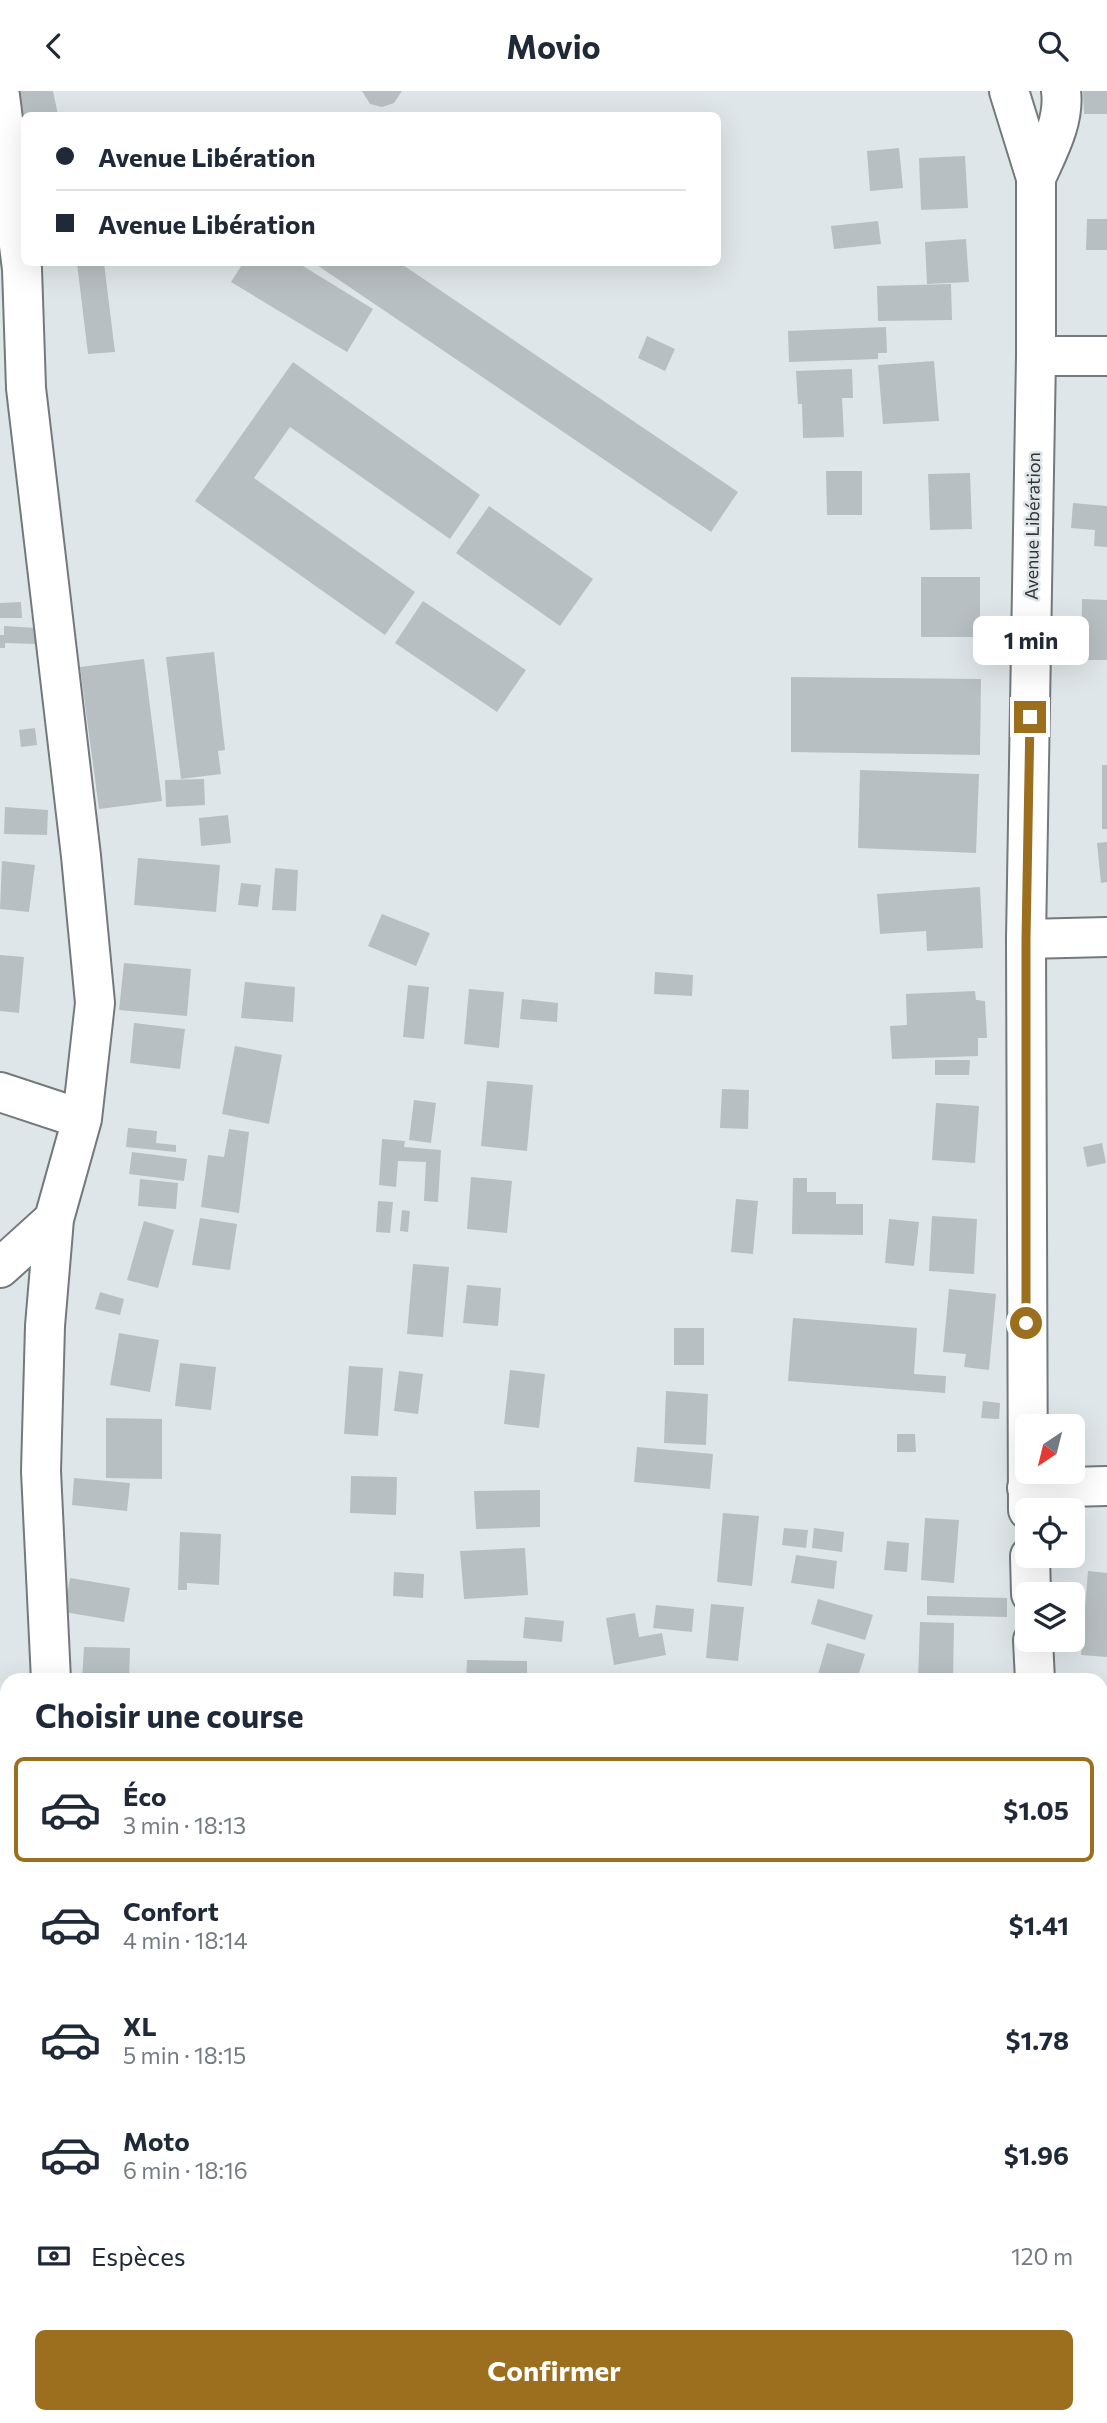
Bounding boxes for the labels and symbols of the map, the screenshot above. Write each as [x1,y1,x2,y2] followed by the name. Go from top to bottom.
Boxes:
[1020,452,1044,600] street label: Avenue Libération
[972,615,1088,665] callout: 1 min
[1014,701,1046,733] route end
[1010,1307,1042,1339] route start
[1015,1414,1085,1484] north arrow

